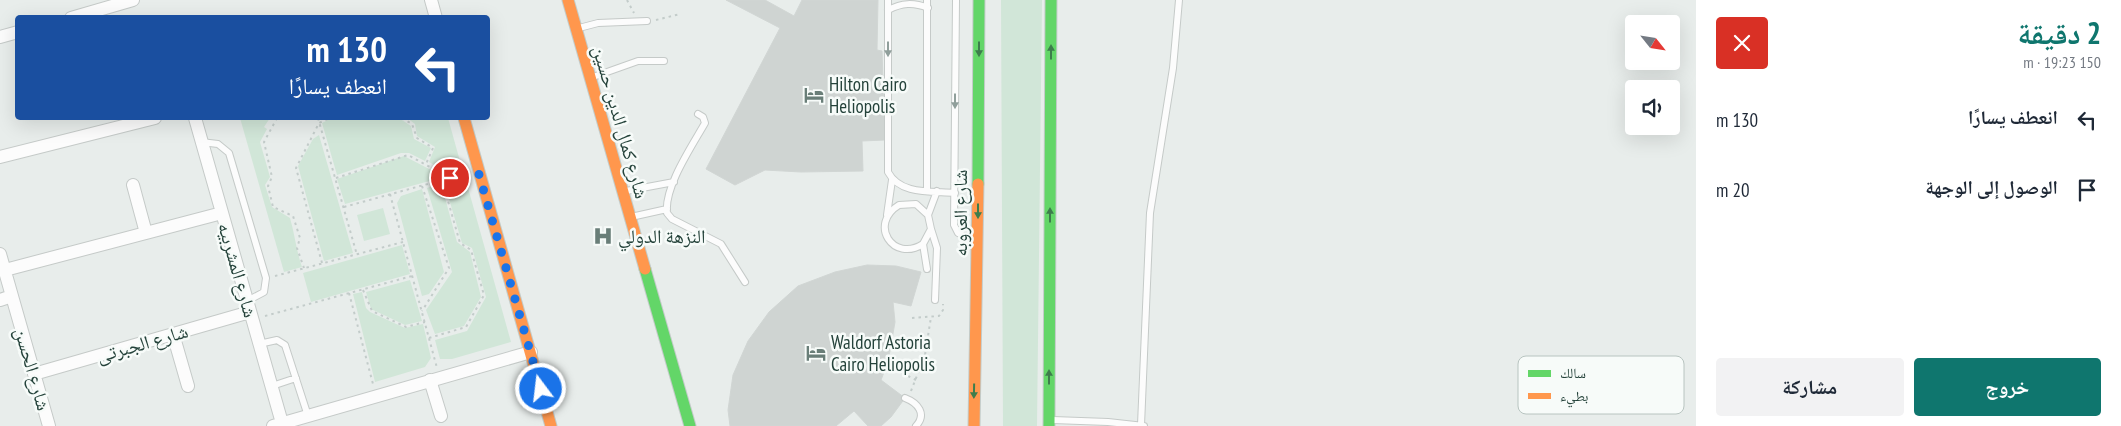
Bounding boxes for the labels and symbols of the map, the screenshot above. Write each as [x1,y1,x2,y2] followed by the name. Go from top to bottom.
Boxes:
[1625,15,1680,70] north arrow
[884,41,892,57] one-way arrow
[975,41,983,57] one-way arrow
[588,43,654,201] street label: شارع كمال الدين حسين
[1047,44,1055,60] one-way arrow
[829,72,907,118] place label: Hilton Cairo Heliopolis
[803,84,825,106] hotel icon: Hilton Cairo Heliopolis
[951,93,959,109] one-way arrow
[429,157,471,199] pin
[948,170,972,256] street label: شارع العروبه
[974,203,982,219] one-way arrow
[1046,207,1054,223] one-way arrow
[213,220,263,320] street label: شارع المشربيه
[618,224,706,252] place label: النزهة الدولي
[592,225,614,247] hospital icon: النزهة الدولي
[93,318,191,368] street label: شارع الجبرتى
[10,325,56,413] street label: شارع الحسن
[831,330,935,376] place label: Waldorf Astoria Cairo Heliopolis
[805,342,827,364] hotel icon: Waldorf Astoria Cairo Heliopolis
[1518,356,1684,414] legend
[514,362,566,414] position arrow
[1560,364,1586,382] text: سالك
[1045,369,1053,385] one-way arrow
[970,383,978,399] one-way arrow
[1560,387,1589,408] text: بطيء

